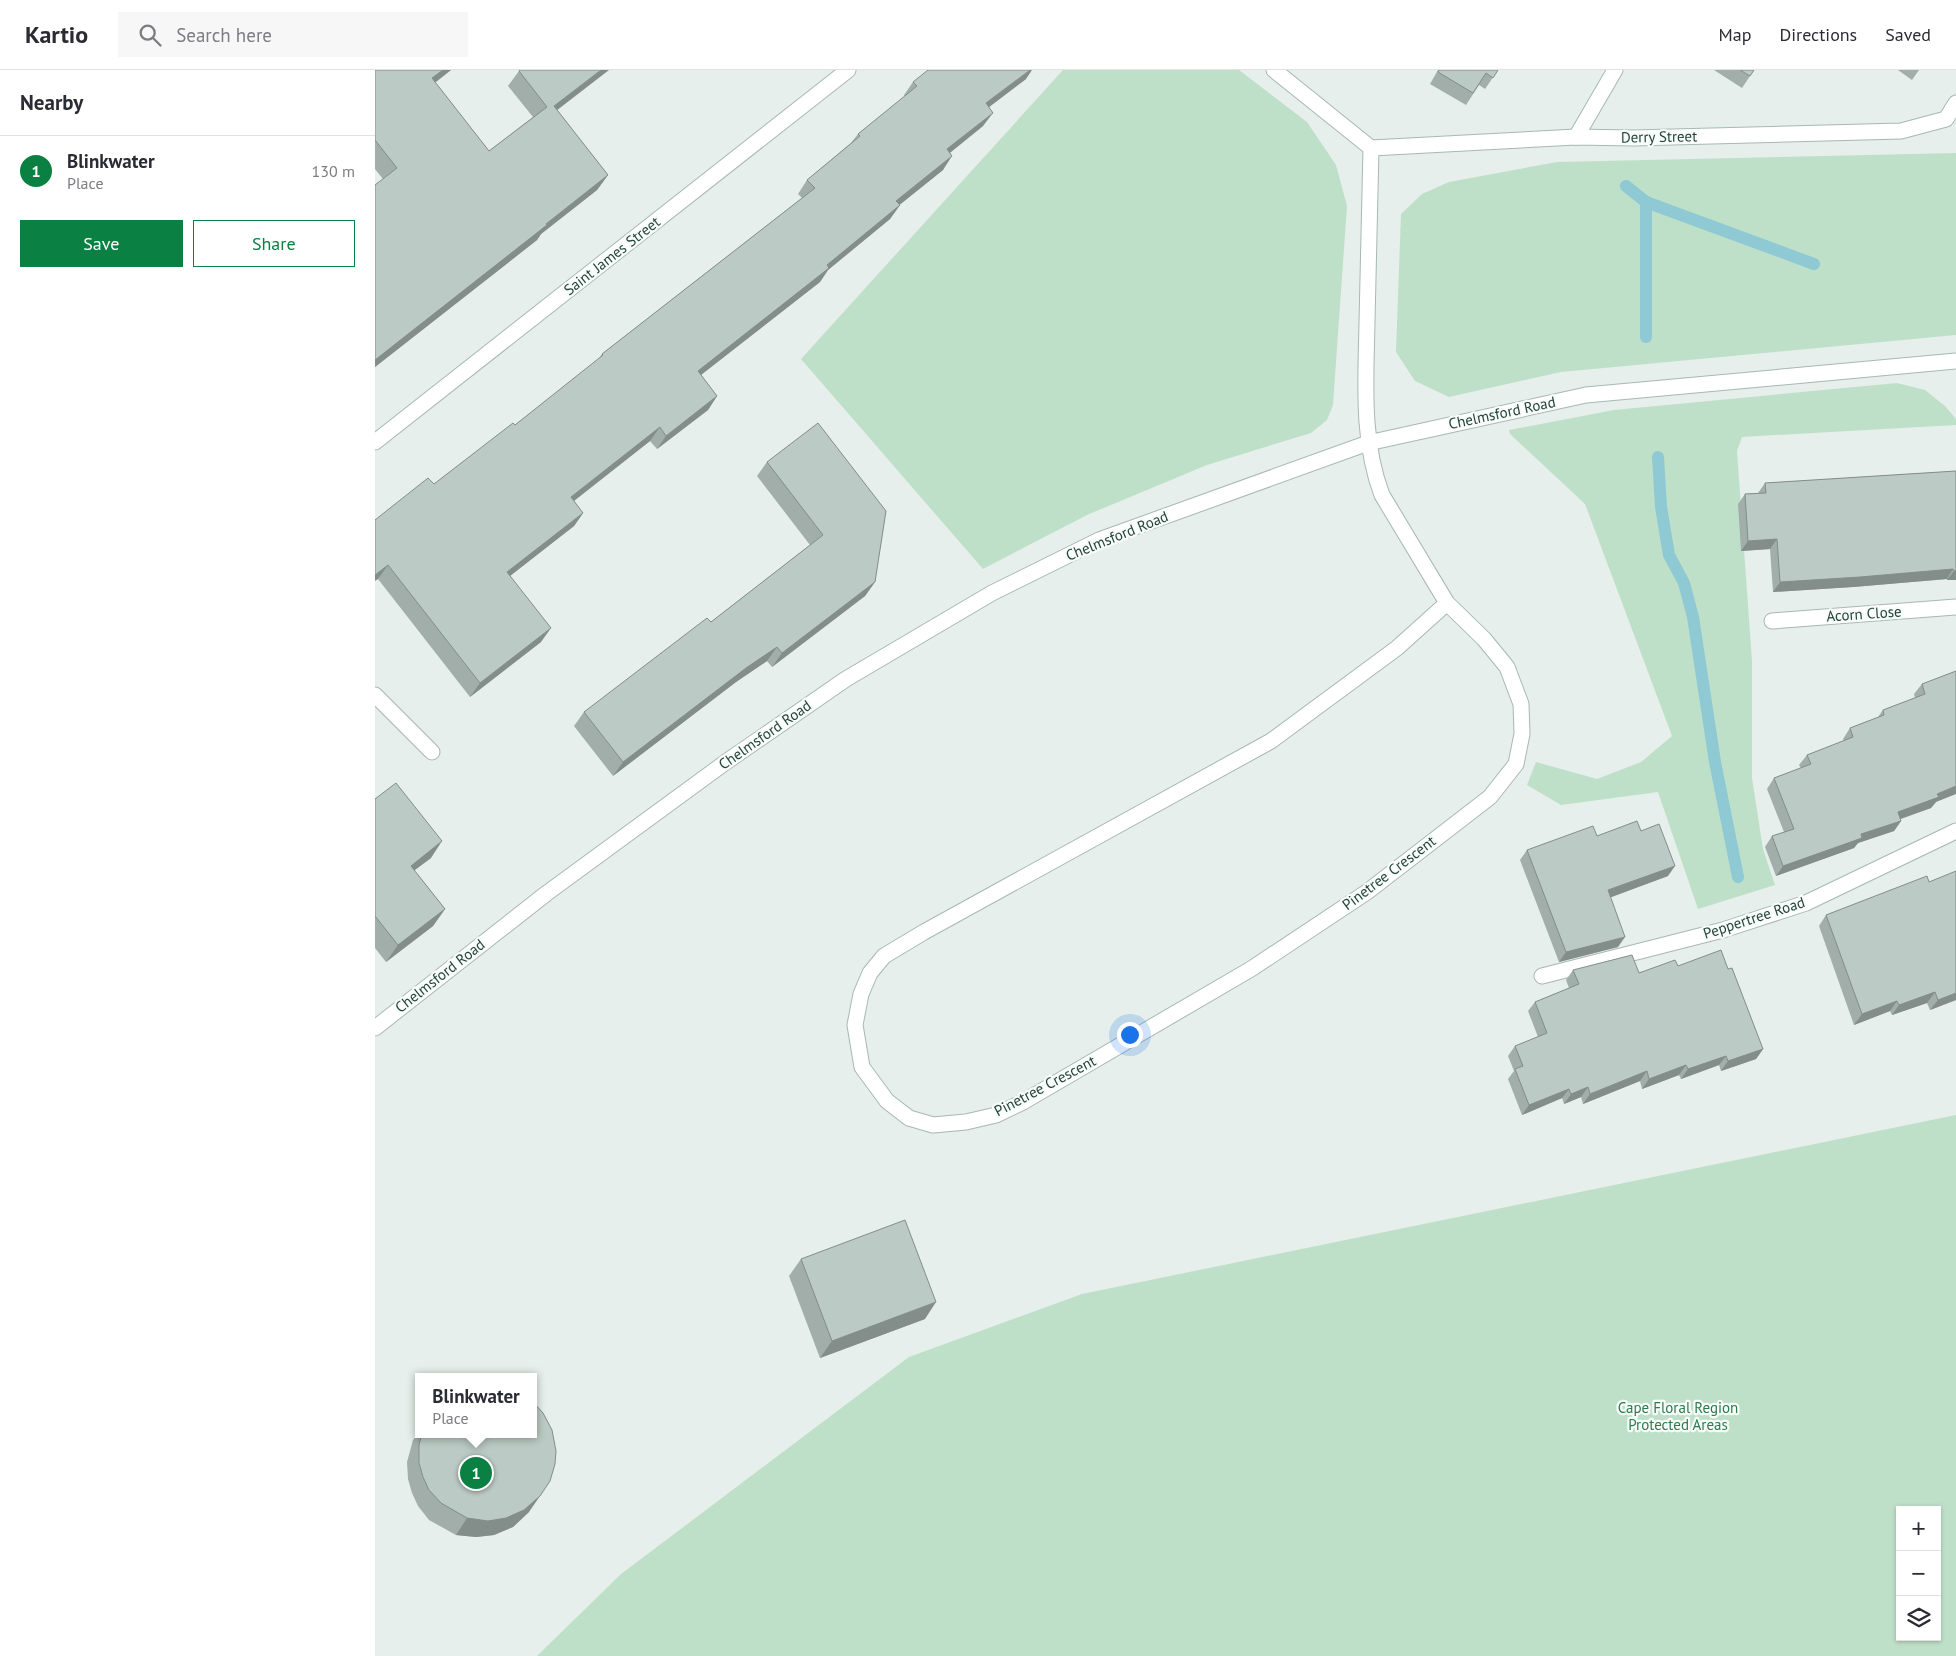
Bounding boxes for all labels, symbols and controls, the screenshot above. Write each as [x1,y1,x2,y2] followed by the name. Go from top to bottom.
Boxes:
[118,12,468,57] search box
[25,19,88,50] text: Kartio
[136,21,164,49] icon: search
[176,23,272,47] text: Search here
[1719,23,1751,46] text: Map
[1779,23,1857,46] text: Directions
[1885,23,1931,46] text: Saved
[20,89,83,116] text: Nearby
[1621,126,1697,147] street label: Derry Street
[67,149,155,173] text: Blinkwater
[31,161,41,181] text: 1
[312,161,355,181] text: 130 m
[67,173,104,193] text: Place
[560,212,664,299] street label: Saint James Street
[20,220,183,267] button: Save
[193,220,355,267] button: Share
[1447,392,1557,433] street label: Chelmsford Road
[1063,506,1171,565] street label: Chelmsford Road
[1826,601,1902,626] street label: Acorn Close
[715,696,815,774] street label: Chelmsford Road
[1338,831,1439,914] street label: Pinetree Crescent
[1701,892,1807,943] street label: Peppertree Road
[391,935,488,1017] street label: Chelmsford Road
[1117,1022,1143,1048] your location
[991,1051,1099,1120] street label: Pinetree Crescent
[415,1373,537,1438] popup
[432,1384,520,1408] text: Blinkwater
[1618,1398,1738,1434] park label: Cape Floral Region Protected Areas
[432,1408,469,1428] text: Place
[460,1454,492,1492] pin: 1
[1896,1506,1941,1641] map controls
[1896,1506,1941,1551] button: +
[1896,1551,1941,1596] button: −
[1896,1596,1941,1641] button: layers

